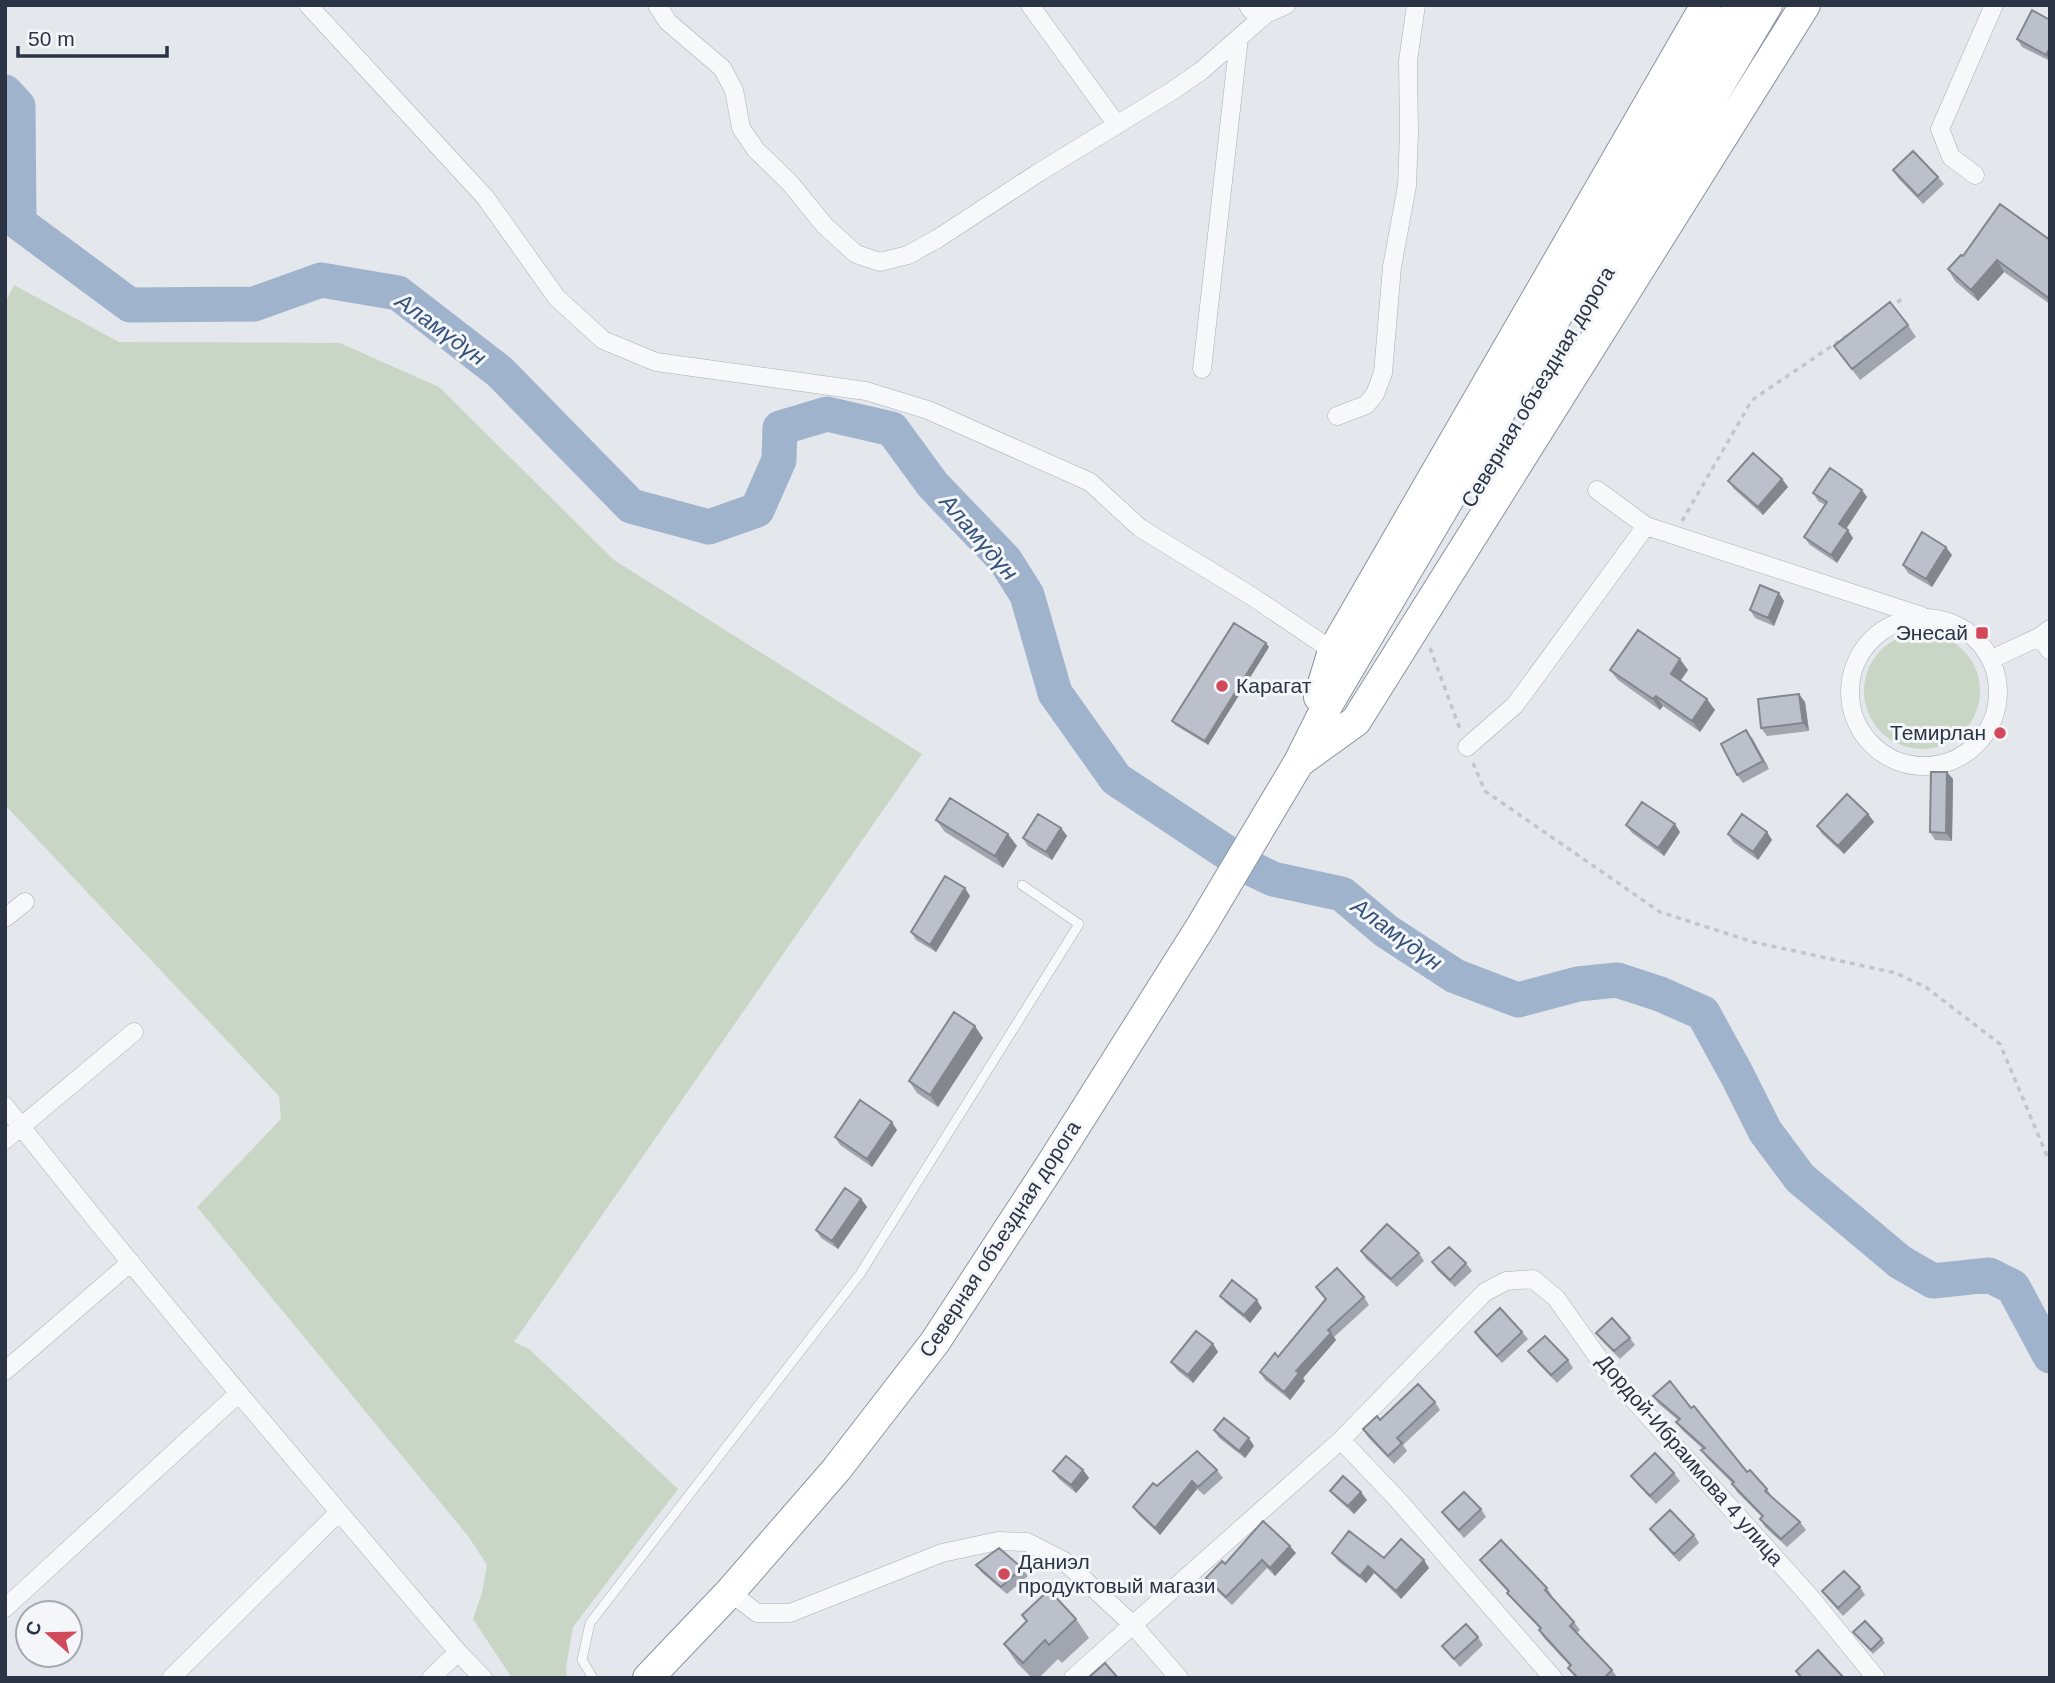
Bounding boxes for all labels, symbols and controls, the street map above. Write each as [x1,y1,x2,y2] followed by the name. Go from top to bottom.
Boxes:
[18,14,166,58] scale bar
[28,27,75,50] text: 50 m
[1456,262,1619,511] street label: Северная объездная дорога
[389,286,491,371] water label: Аламүдүн
[933,487,1024,585] water label: Аламүдүн
[1896,621,1968,644] place label: Энесай
[1974,625,1990,641] marker: Энесай
[1236,674,1312,697] place label: Карагат
[1214,678,1230,694] marker: Карагат
[1890,721,1986,744] place label: Темирлан
[1992,725,2008,741] marker: Темирлан
[1345,891,1447,976] water label: Аламүдүн
[914,1116,1085,1361] street label: Северная объездная дорога
[1592,1349,1788,1570] street label: Дордой-Ибраимова 4 улица
[1018,1550,1215,1597] place label: Даниэл продуктовый магази
[996,1566,1012,1582] marker: Даниэл продуктовый магази
[14,1599,84,1669] north arrow
[21,1618,46,1638] text: С

